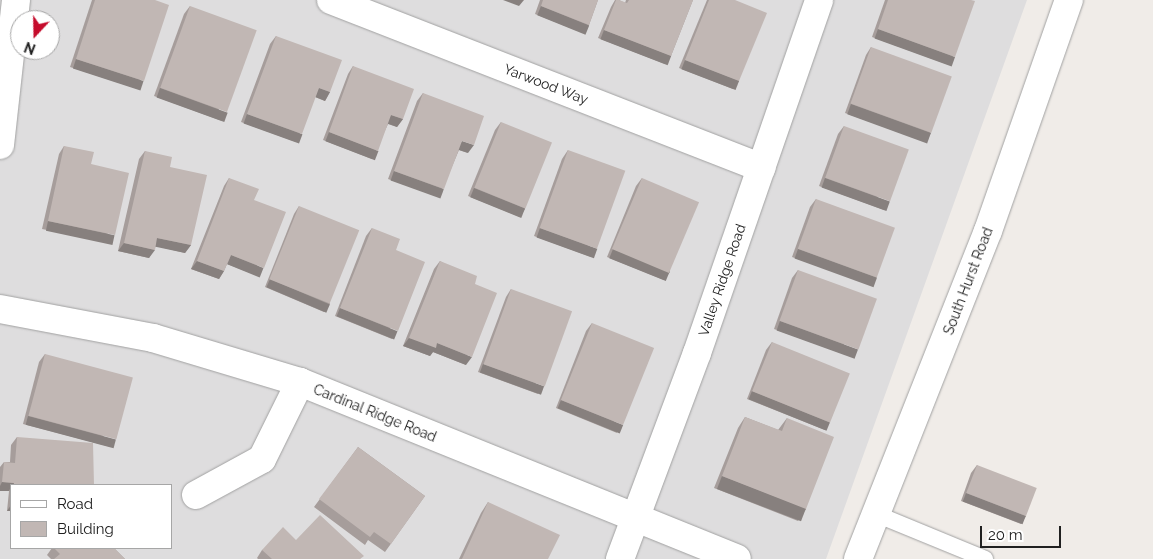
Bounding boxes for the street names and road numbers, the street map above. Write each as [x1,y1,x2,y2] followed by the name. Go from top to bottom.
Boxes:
[501,60,591,108] street label: Yarwood Way
[695,221,749,339] street label: Valley Ridge Road
[940,225,996,337] street label: South Hurst Road
[311,381,439,445] street label: Cardinal Ridge Road

